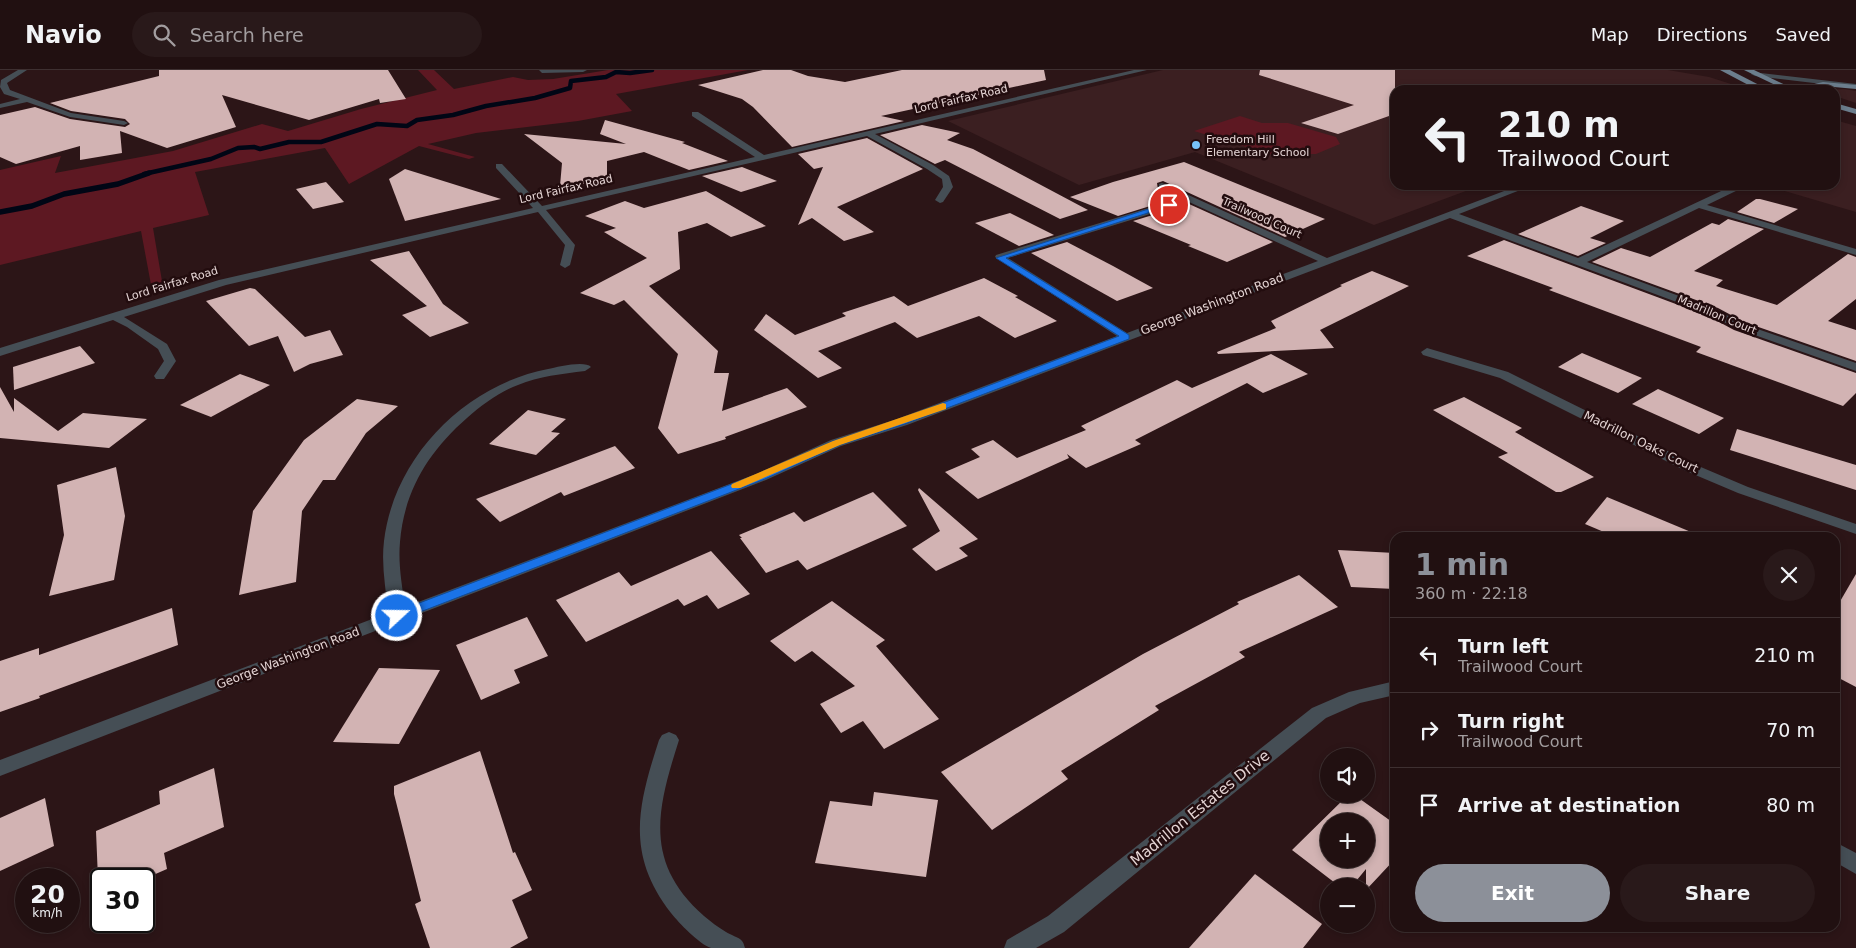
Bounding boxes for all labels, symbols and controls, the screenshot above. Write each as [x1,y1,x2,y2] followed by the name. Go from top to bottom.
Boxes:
[132,12,482,57] search box
[25,21,102,49] text: Navio
[150,21,178,49] icon: search
[190,24,304,46] text: Search here
[1591,24,1629,45] text: Map
[1657,24,1747,45] text: Directions
[1775,24,1831,45] text: Saved
[913,82,1009,116] street label: Lord Fairfax Road
[1415,105,1480,170] icon: left
[1498,105,1620,145] text: 210 m
[1206,133,1309,159] place label: Freedom Hill Elementary School
[1190,139,1202,151] marker: Freedom Hill Elementary School
[1498,146,1669,171] text: Trailwood Court
[518,172,614,206] street label: Lord Fairfax Road
[1148,184,1190,226] pin
[1155,191,1183,219] icon: arrive
[1219,194,1304,242] street label: Trailwood Court
[125,264,219,304] street label: Lord Fairfax Road
[1139,270,1285,338] street label: George Washington Road
[1676,293,1759,338] street label: Madrillon Court
[1581,408,1701,476] street label: Madrillon Oaks Court
[1415,547,1509,582] text: 1 min
[1763,549,1815,601] button: close
[1415,584,1528,603] text: 360 m · 22:18
[370,589,422,641] position arrow
[215,624,361,692] street label: George Washington Road
[1458,635,1549,657] text: Turn left
[1415,641,1443,669] icon: left
[1754,644,1815,666] text: 210 m
[1458,657,1583,676] text: Trailwood Court
[1458,710,1564,732] text: Turn right
[1415,716,1443,744] icon: right
[1766,719,1815,741] text: 70 m
[1458,732,1583,751] text: Trailwood Court
[1127,746,1273,870] street label: Madrillon Estates Drive
[1320,748,1375,933] map controls
[1320,748,1375,803] button: sound
[1415,791,1443,819] icon: arrive
[1458,794,1680,816] text: Arrive at destination
[1766,794,1815,816] text: 80 m
[1320,813,1375,868] button: +
[1415,864,1610,922] button: Exit
[1620,864,1815,922] button: Share
[90,868,155,933] speed limit sign: 30
[1320,878,1375,933] button: −
[30,880,65,909] text: 20
[32,906,63,920] text: km/h

